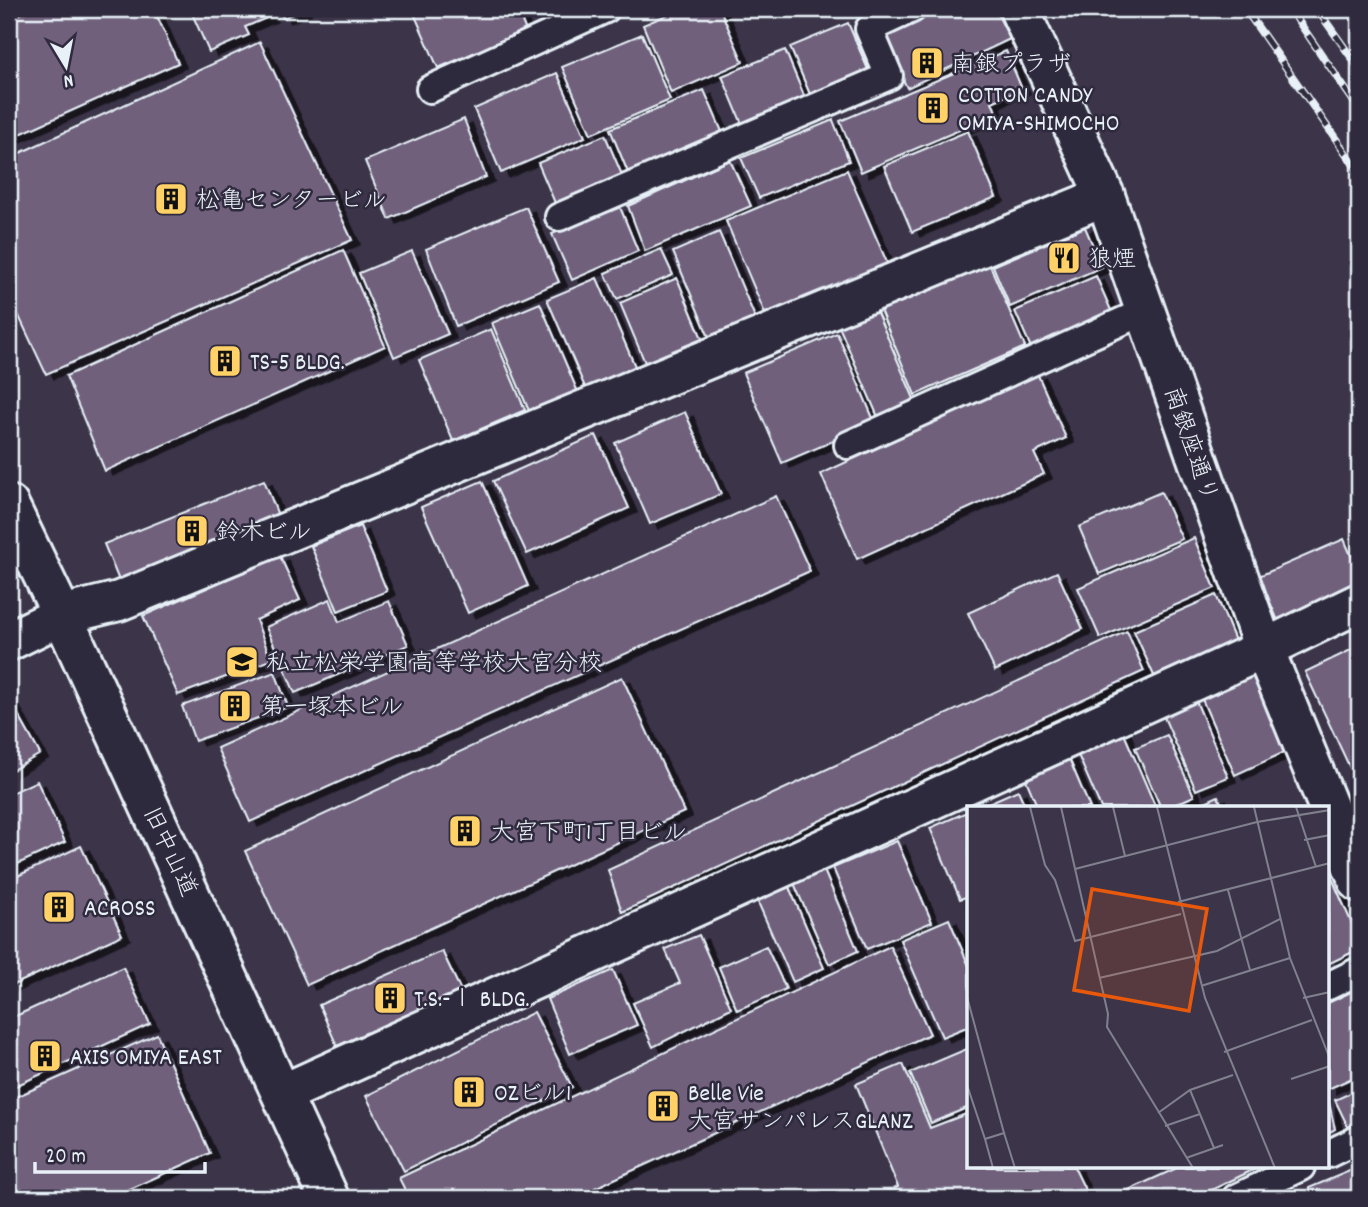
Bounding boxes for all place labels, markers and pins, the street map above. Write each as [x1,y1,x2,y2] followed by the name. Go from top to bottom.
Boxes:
[908,44,946,82] building icon: 南銀プラザ
[951,49,1071,83] place label: 南銀プラザ
[958,80,1119,142] place label: COTTON CANDY OMIYA-SHIMOCHO
[914,89,952,127] building icon: COTTON CANDY OMIYA-SHIMOCHO
[152,180,190,218] building icon: 松亀センタービル
[196,185,387,219] place label: 松亀センタービル
[1045,239,1083,277] restaurant icon: 狼煙
[1088,244,1136,278] place label: 狼煙
[206,342,244,380] building icon: TS-5 BLDG.
[250,347,345,381] place label: TS-5 BLDG.
[173,512,211,550] building icon: 鈴木ビル
[216,517,312,551] place label: 鈴木ビル
[223,643,261,681] school or university icon: 私立松栄学園高等学校大宮分校
[266,648,602,682] place label: 私立松栄学園高等学校大宮分校
[216,687,254,725] building icon: 第一塚本ビル
[260,692,404,726] place label: 第一塚本ビル
[446,812,484,850] building icon: 大宮下町1丁目ビル
[490,817,687,851] place label: 大宮下町1丁目ビル
[40,888,78,926] building icon: ACROSS
[84,893,156,927] place label: ACROSS
[371,979,409,1017] building icon: T.S.-Ⅰ BLDG.
[414,984,530,1018] place label: T.S.-Ⅰ BLDG.
[26,1037,64,1075] building icon: AXIS OMIYA EAST
[70,1042,222,1076] place label: AXIS OMIYA EAST
[450,1073,488,1111] building icon: OZビル1
[494,1078,571,1112] place label: OZビル1
[688,1078,913,1140] place label: Belle Vie 大宮サンパレスGLANZ
[644,1087,682,1125] building icon: Belle Vie 大宮サンパレスGLANZ

